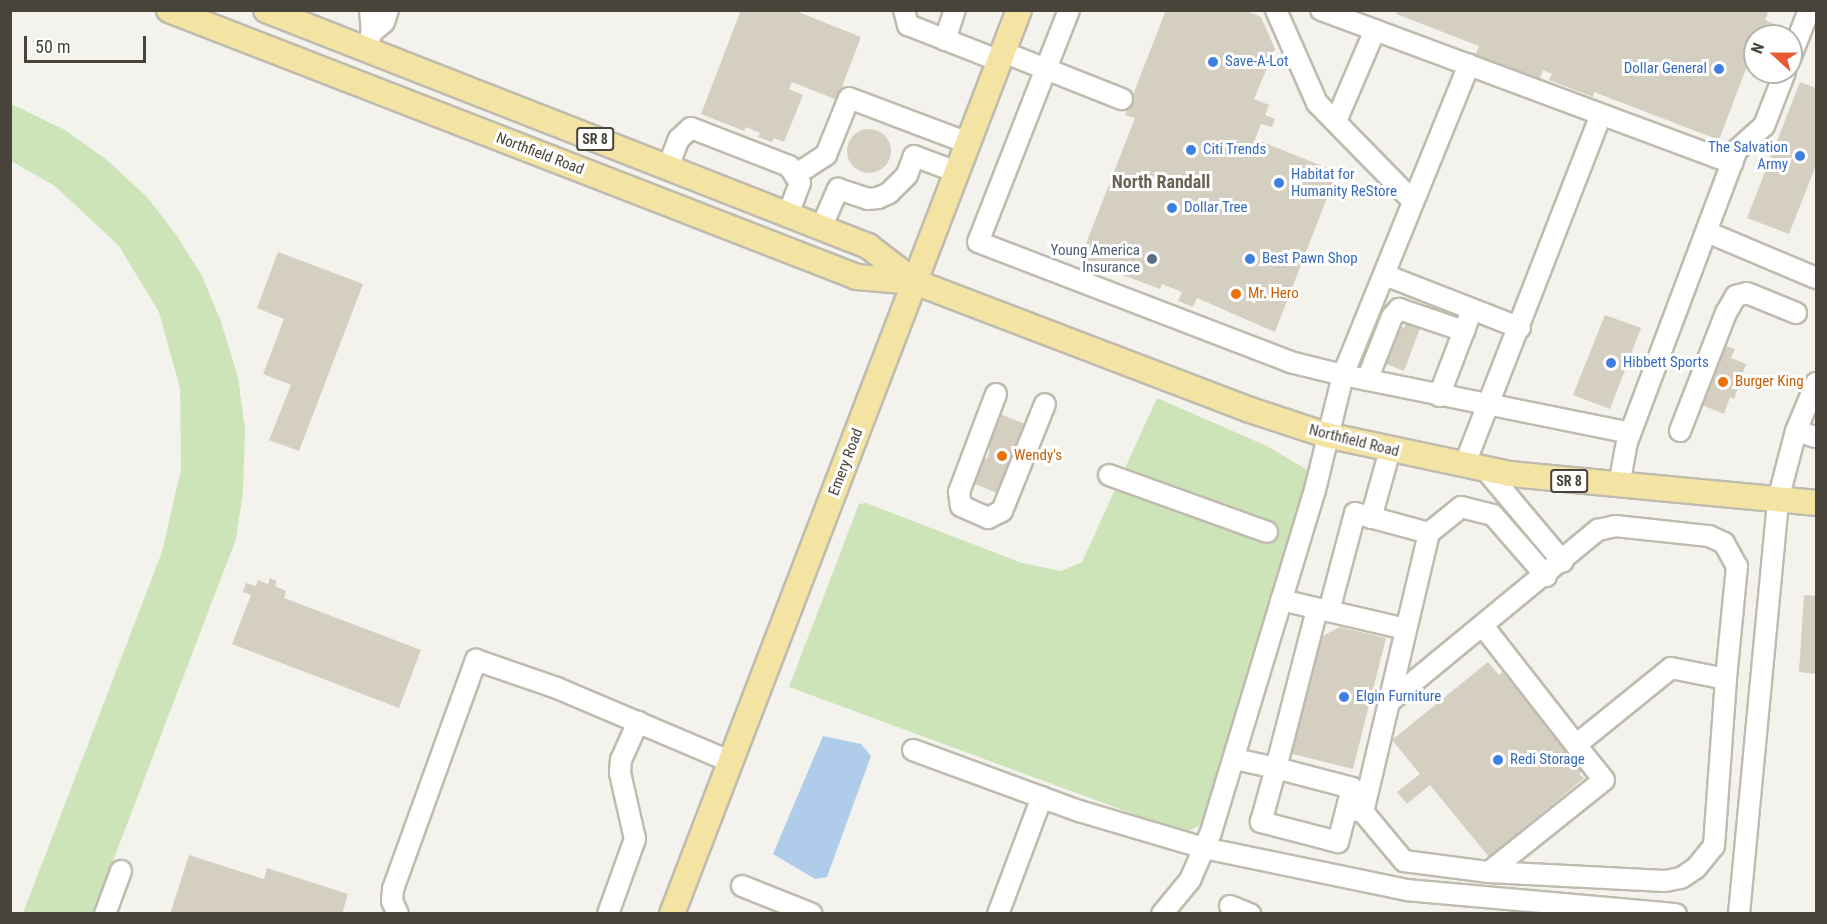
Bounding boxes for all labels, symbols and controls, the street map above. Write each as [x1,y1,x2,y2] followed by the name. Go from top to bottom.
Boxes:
[27,24,148,62] scale bar
[1743,24,1803,84] north arrow
[35,36,70,57] text: 50 m
[1747,40,1768,56] text: N
[1225,53,1288,71] place label: Save-A-Lot
[1206,55,1220,69] marker: Save-A-Lot
[1624,60,1707,78] place label: Dollar General
[1712,62,1726,76] marker: Dollar General
[576,128,614,150] road number: SR 8
[494,129,586,179] street label: Northfield Road
[1708,138,1788,173] place label: The Salvation Army
[1203,141,1267,159] place label: Citi Trends
[1184,143,1198,157] marker: Citi Trends
[1793,149,1807,163] marker: The Salvation Army
[1291,165,1397,200] place label: Habitat for Humanity ReStore
[1112,171,1210,193] district label: North Randall
[1272,176,1286,190] marker: Habitat for Humanity ReStore
[1184,199,1248,217] place label: Dollar Tree
[1165,201,1179,215] marker: Dollar Tree
[1051,241,1140,276] place label: Young America Insurance
[1262,250,1358,268] place label: Best Pawn Shop
[1145,252,1159,266] marker: Young America Insurance
[1243,252,1257,266] marker: Best Pawn Shop
[1248,285,1299,303] place label: Mr. Hero
[1229,287,1243,301] marker: Mr. Hero
[1623,354,1709,372] place label: Hibbett Sports
[1604,356,1618,370] marker: Hibbett Sports
[1735,373,1804,391] place label: Burger King
[1716,375,1730,389] marker: Burger King
[1307,421,1401,461] street label: Northfield Road
[825,426,867,498] street label: Emery Road
[1014,447,1062,465] place label: Wendy's
[995,449,1009,463] marker: Wendy's
[1550,470,1588,492] road number: SR 8
[1356,688,1441,706] place label: Elgin Furniture
[1337,690,1351,704] marker: Elgin Furniture
[1510,751,1585,769] place label: Redi Storage
[1491,753,1505,767] marker: Redi Storage

